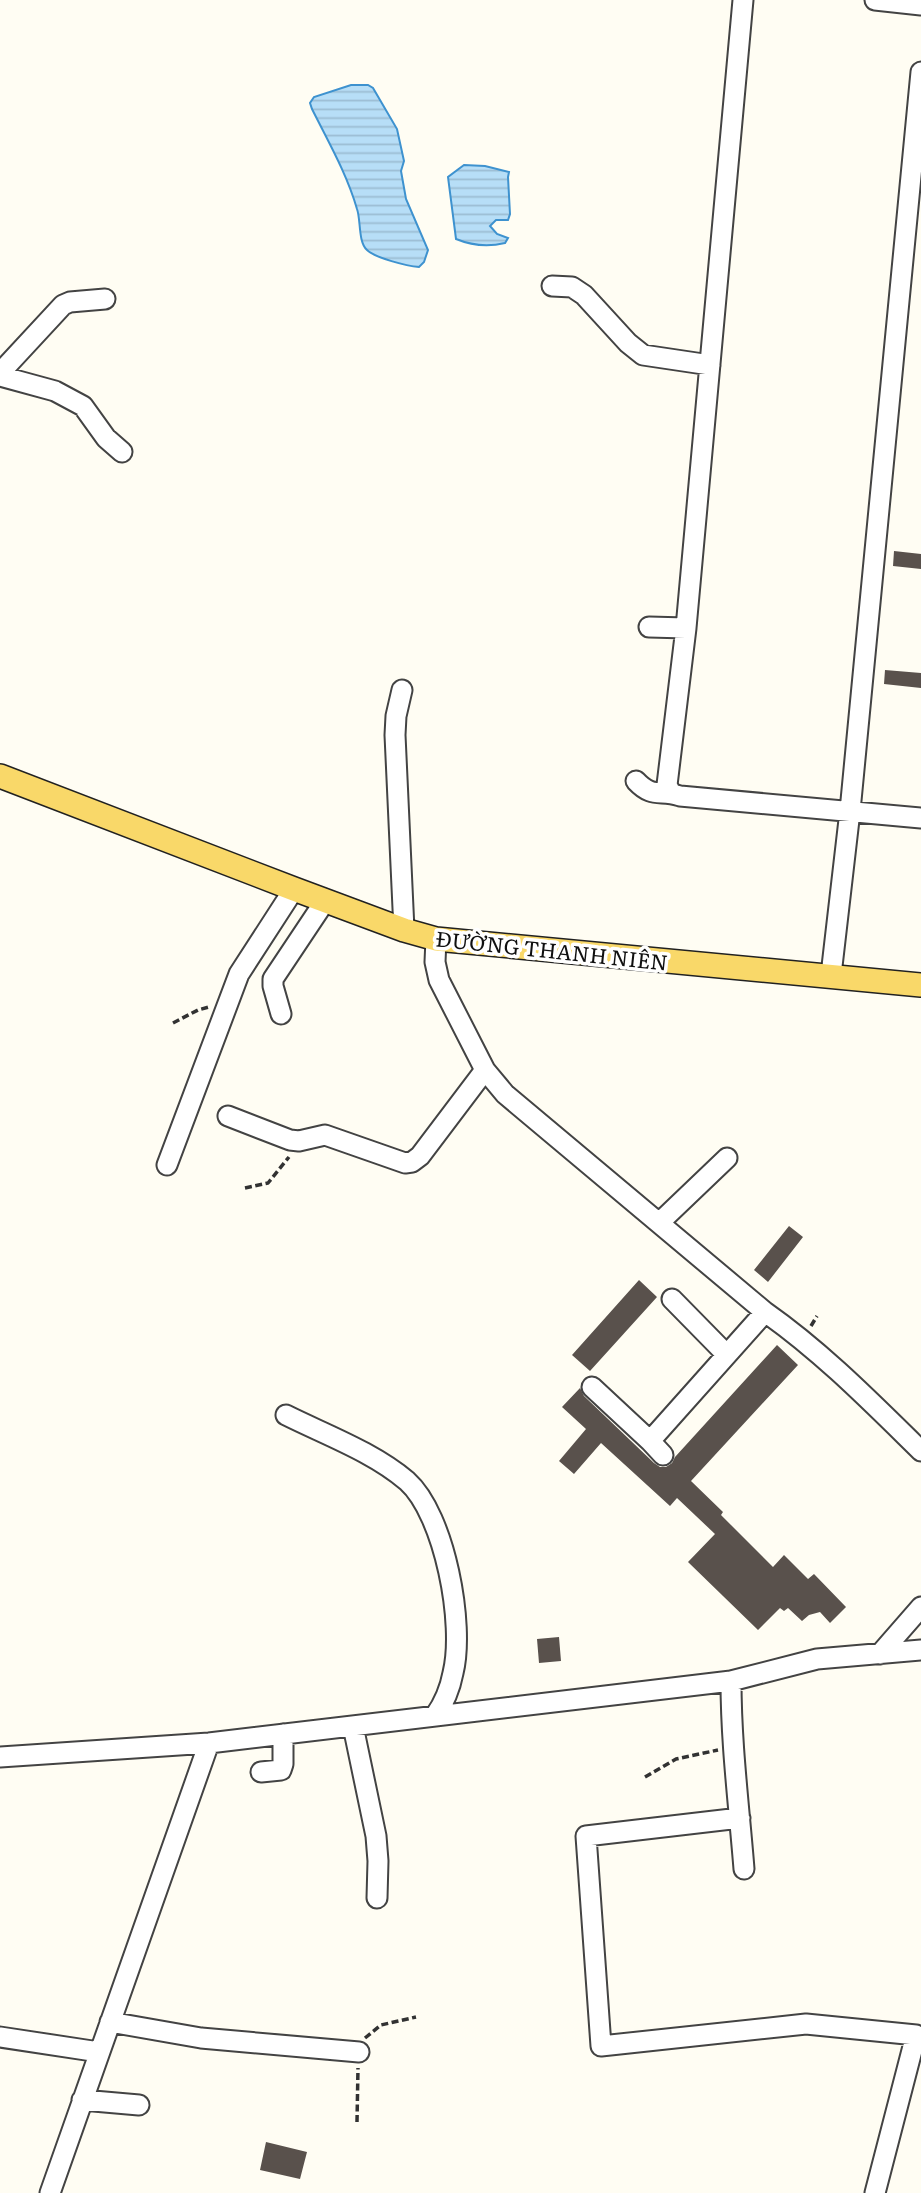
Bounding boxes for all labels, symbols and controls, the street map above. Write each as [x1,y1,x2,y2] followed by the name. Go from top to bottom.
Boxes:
[434,921,670,977] street label: ĐƯỜNG THANH NIÊN

